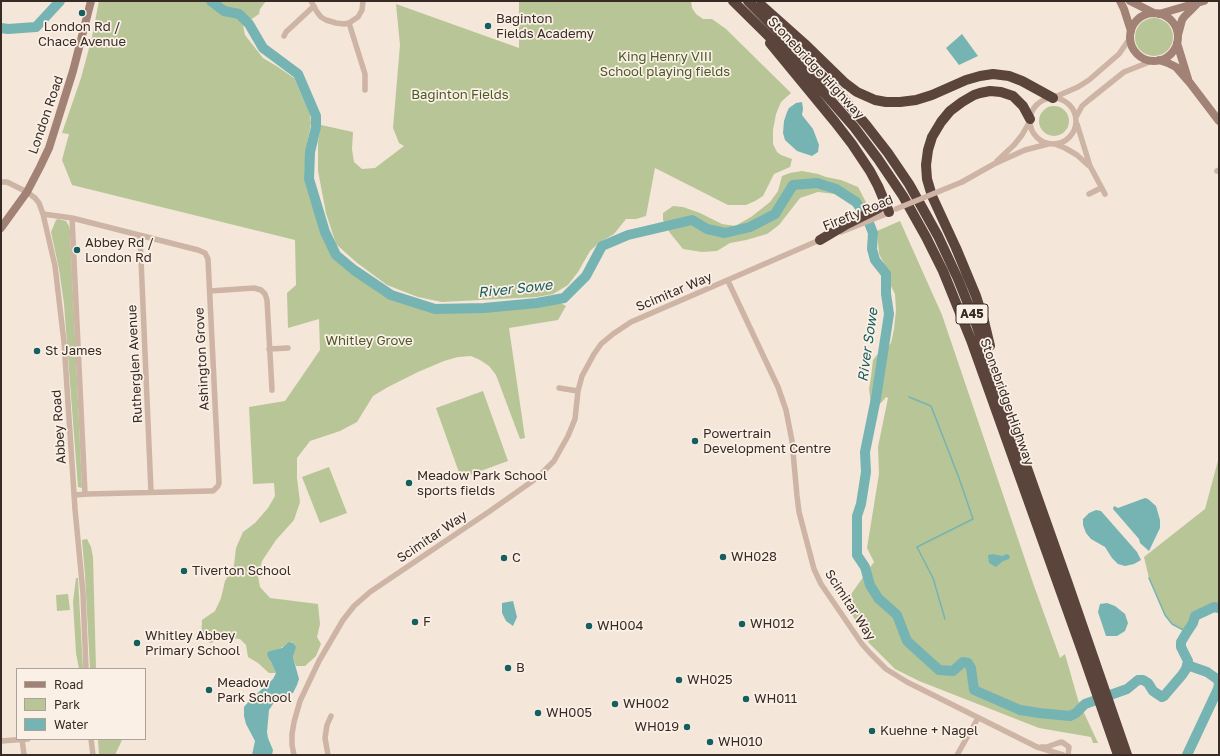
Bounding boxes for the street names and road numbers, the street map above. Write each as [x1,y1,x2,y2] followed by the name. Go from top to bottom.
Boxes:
[765,14,867,122] street label: Stonebridge Highway
[25,74,67,156] street label: London Road
[820,192,896,234] street label: Firefly Road
[634,269,714,315] street label: Scimitar Way
[124,304,146,424] street label: Rutherglen Avenue
[956,304,988,324] road number: A45
[192,307,212,411] street label: Ashington Grove
[977,336,1037,468] street label: Stonebridge Highway
[49,389,69,465] street label: Abbey Road
[394,508,470,566] street label: Scimitar Way
[821,567,879,643] street label: Scimitar Way

